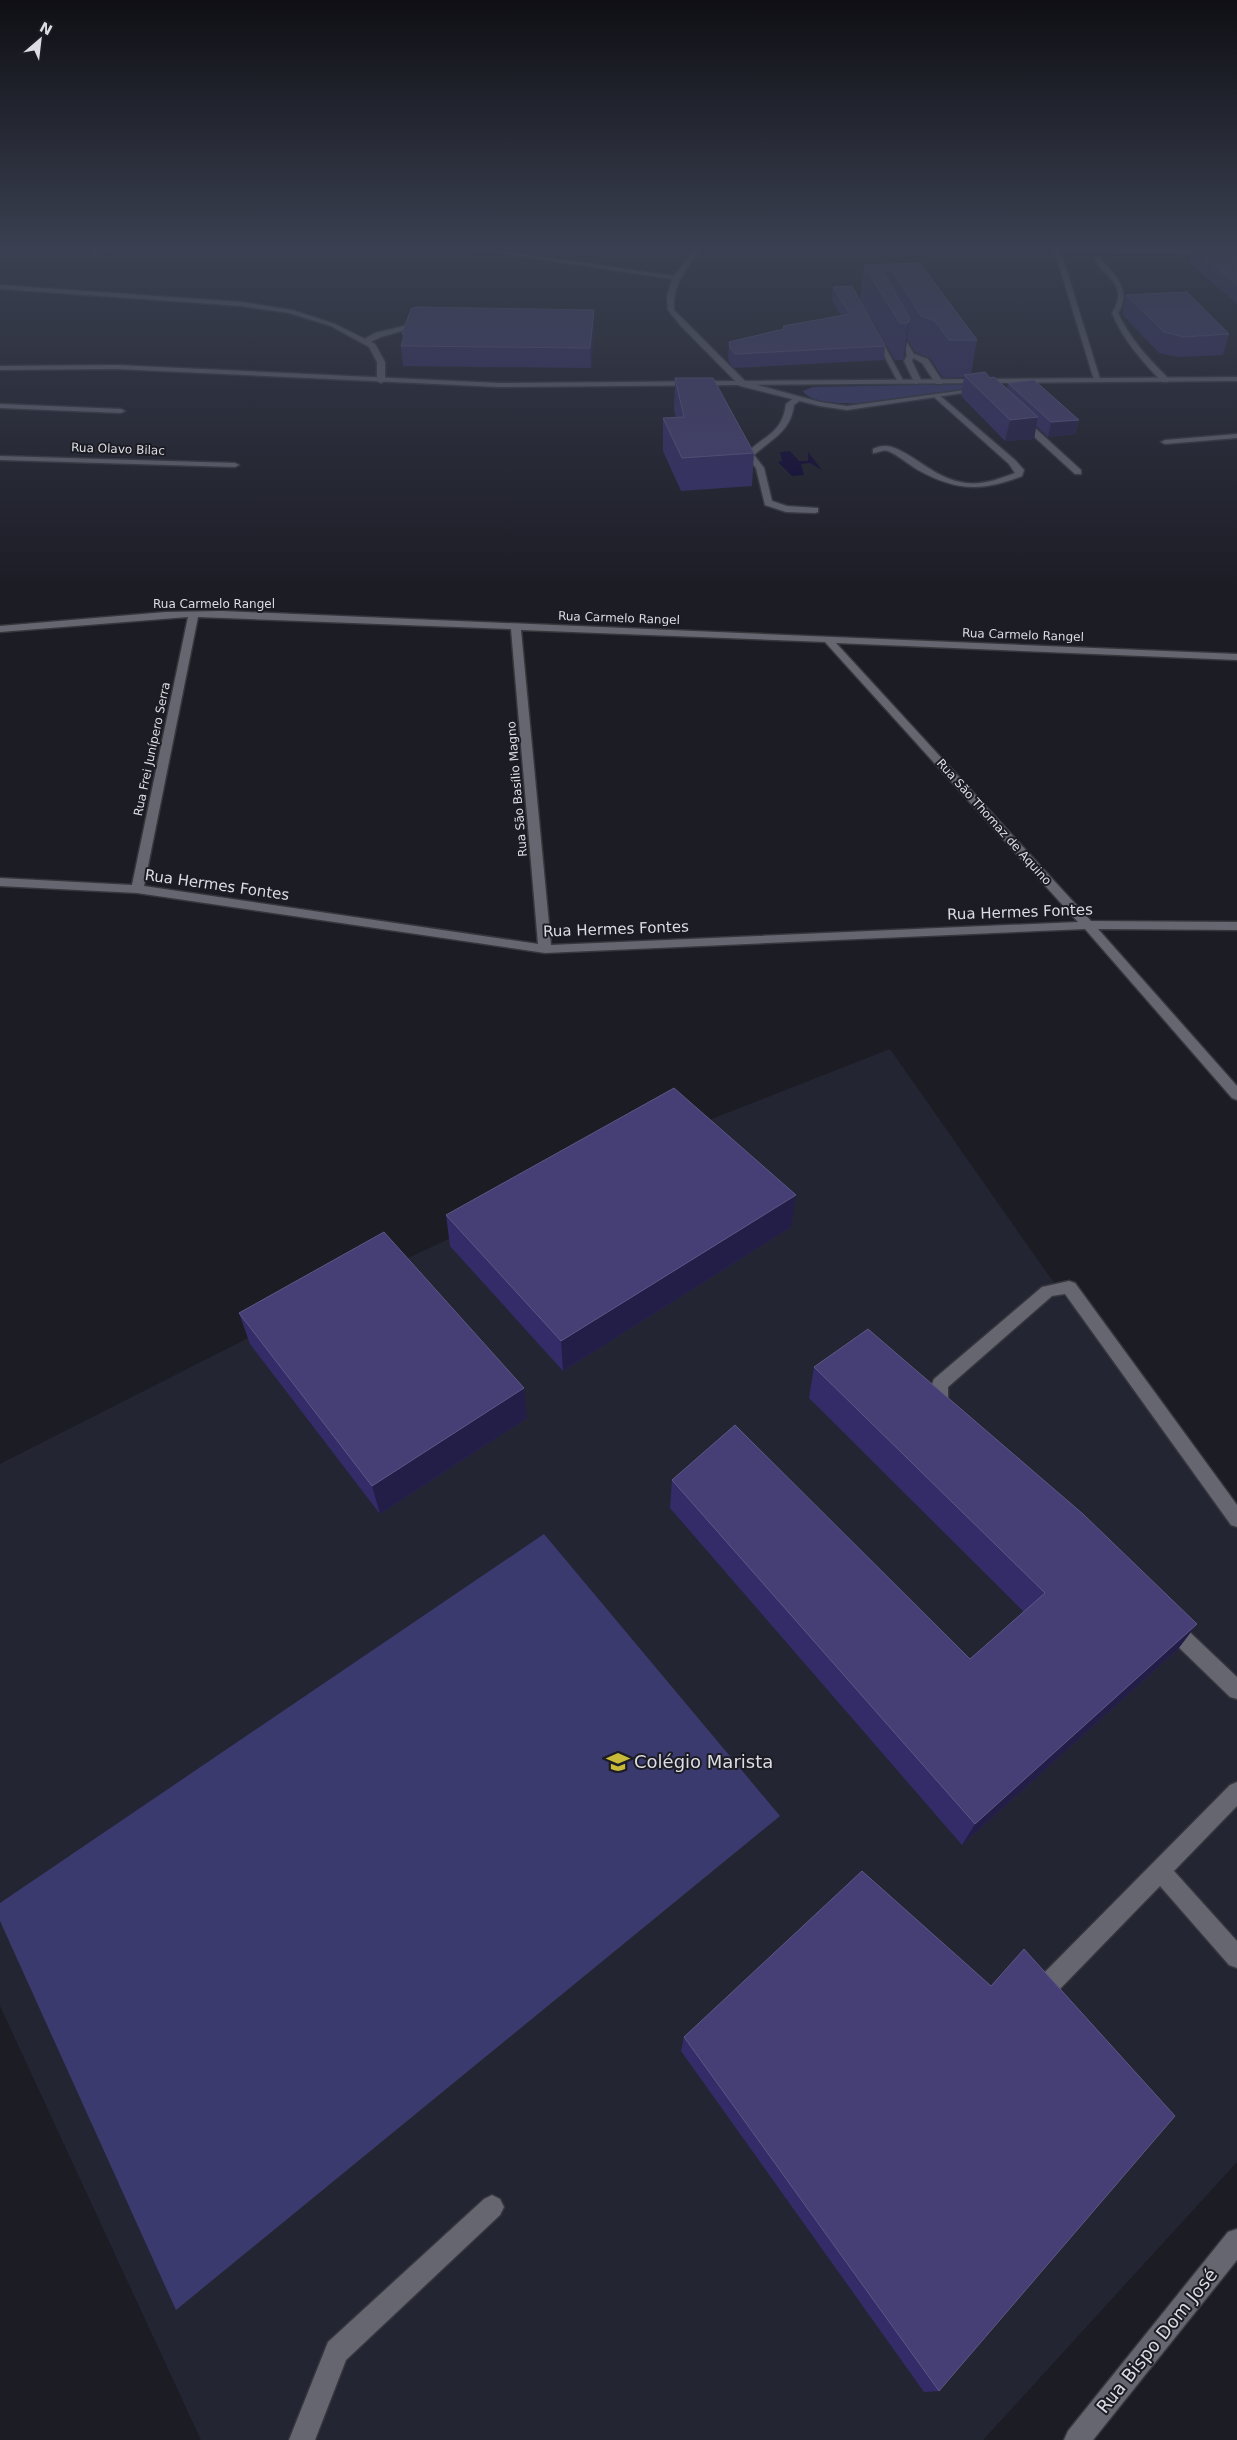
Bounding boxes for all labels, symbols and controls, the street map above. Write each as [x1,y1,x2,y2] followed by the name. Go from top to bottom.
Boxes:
[15,15,65,65] north arrow
[37,19,55,38] text: N
[71,440,165,458] street label: Rua Olavo Bilac
[153,597,275,611] street label: Rua Carmelo Rangel
[558,609,680,627] street label: Rua Carmelo Rangel
[962,626,1084,644] street label: Rua Carmelo Rangel
[131,681,173,817] street label: Rua Frei Junípero Serra
[504,721,530,857] street label: Rua São Basílio Magno
[934,756,1054,888] street label: Rua São Thomaz de Aquino
[144,866,291,904] street label: Rua Hermes Fontes
[947,900,1093,924] street label: Rua Hermes Fontes
[543,917,689,941] street label: Rua Hermes Fontes
[605,1749,631,1775] school or university icon: Colégio Marista
[634,1751,773,1772] place label: Colégio Marista
[1092,2264,1221,2417] street label: Rua Bispo Dom José

